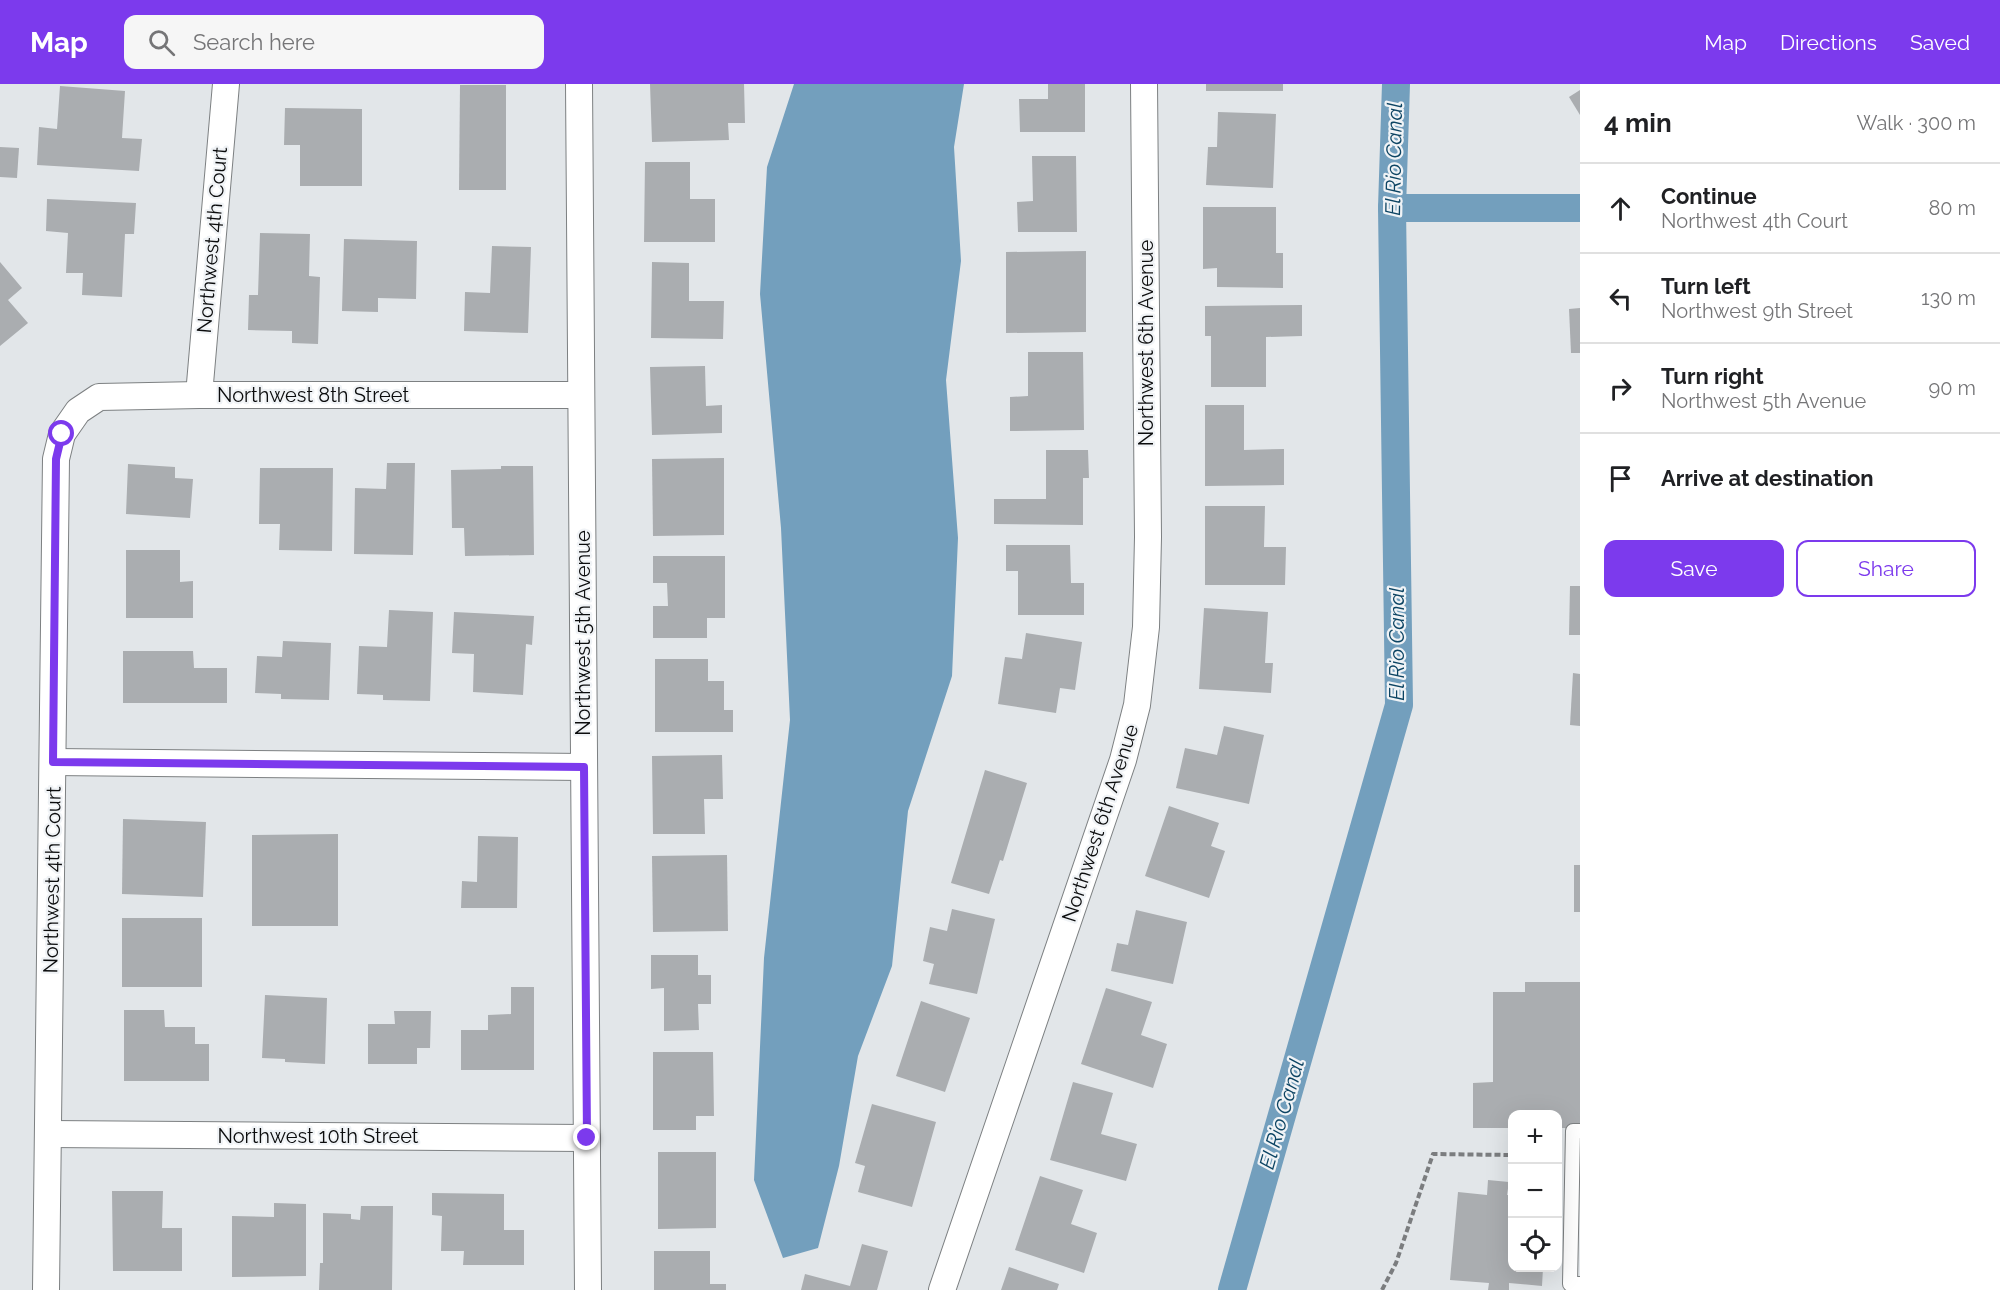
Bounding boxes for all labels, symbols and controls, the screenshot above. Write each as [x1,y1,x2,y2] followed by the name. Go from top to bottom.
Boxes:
[124,15,544,69] search box
[30,26,88,59] text: Map
[145,26,178,59] icon: search
[193,29,315,55] text: Search here
[1704,30,1747,55] text: Map
[1780,30,1877,55] text: Directions
[1910,30,1970,55] text: Saved
[1380,102,1407,216] water label: El Rio Canal
[1604,108,1672,138] text: 4 min
[1857,111,1976,135] text: Walk · 300 m
[192,146,232,334] street label: Northwest 4th Court
[1661,183,1757,209] text: Continue
[1604,192,1637,225] icon: ahead
[1928,196,1976,220] text: 80 m
[1661,209,1848,233] text: Northwest 4th Court
[1134,240,1158,446] street label: Northwest 6th Avenue
[1661,273,1751,299] text: Turn left
[1604,282,1637,315] icon: left
[1921,286,1976,310] text: 130 m
[1661,299,1853,323] text: Northwest 9th Street
[1661,363,1764,389] text: Turn right
[1604,372,1637,405] icon: right
[1929,376,1976,400] text: 90 m
[217,383,409,407] street label: Northwest 8th Street
[1661,389,1866,413] text: Northwest 5th Avenue
[48,420,74,446] route start
[1604,462,1637,495] icon: arrive
[1661,465,1874,491] text: Arrive at destination
[571,530,595,736] street label: Northwest 5th Avenue
[1604,540,1784,597] button: Save
[1796,540,1976,597] button: Share
[1384,587,1409,701] water label: El Rio Canal
[1057,721,1143,925] street label: Northwest 6th Avenue
[38,786,66,974] street label: Northwest 4th Court
[1254,1056,1309,1172] water label: El Rio Canal
[1508,1110,1562,1272] map controls
[1508,1110,1562,1164] button: +
[217,1124,419,1148] street label: Northwest 10th Street
[573,1124,599,1150] route end
[1508,1164,1562,1218] button: −
[1508,1218,1562,1272] button: locate

